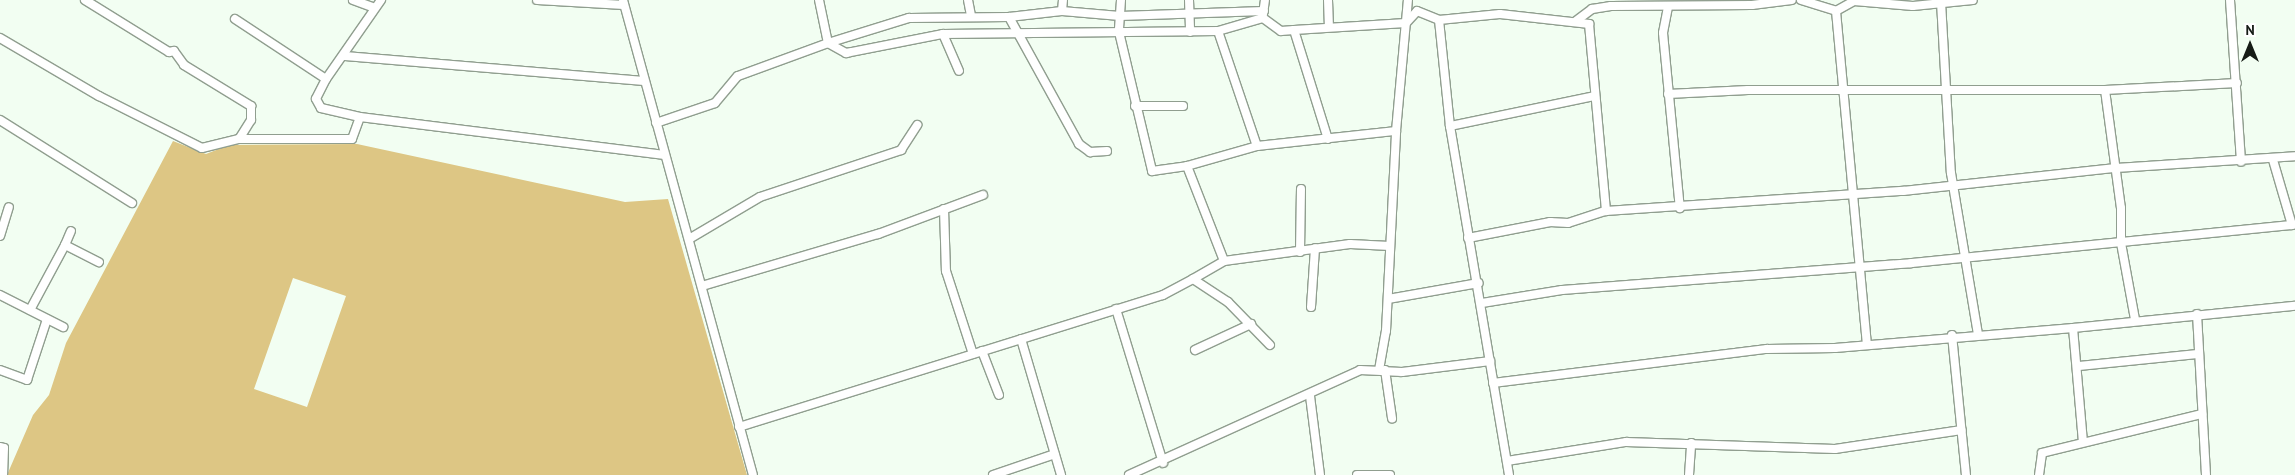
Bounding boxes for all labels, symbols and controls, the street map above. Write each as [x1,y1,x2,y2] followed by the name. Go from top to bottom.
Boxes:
[2225,20,2275,70] north arrow
[2245,21,2255,39] text: N

